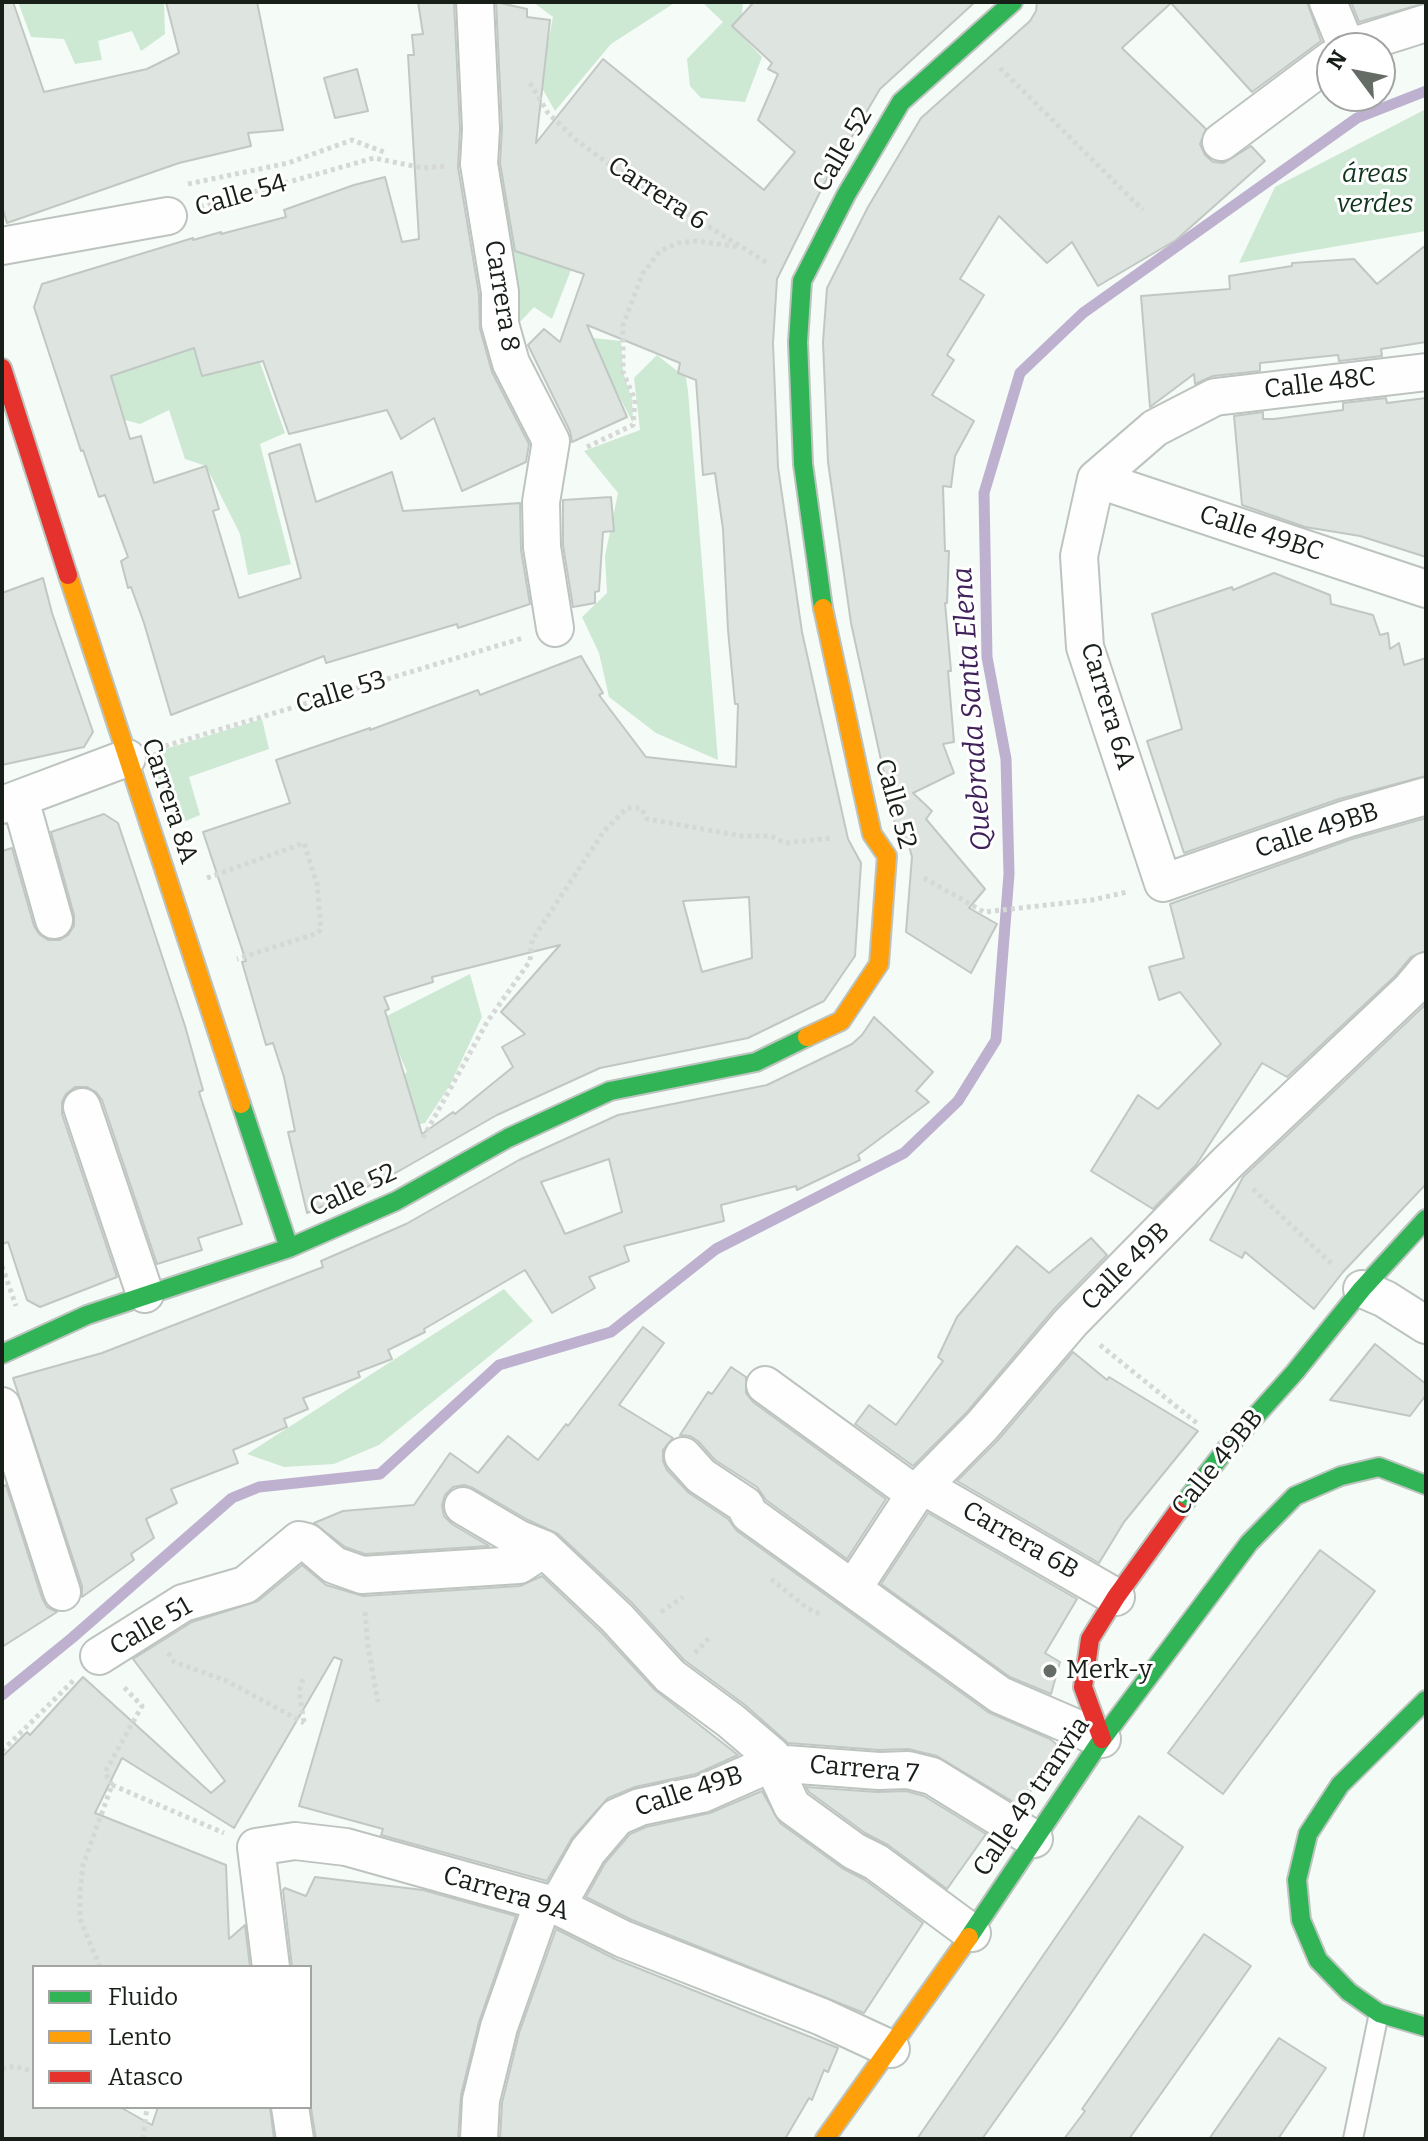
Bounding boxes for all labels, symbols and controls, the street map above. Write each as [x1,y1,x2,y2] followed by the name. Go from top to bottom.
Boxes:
[1316,32,1396,112] north arrow
[1321,46,1353,74] text: N
[806,102,880,198] street label: Calle 52
[602,150,712,238] street label: Carrera 6
[1337,159,1413,220] park label: áreas verdes
[192,168,290,224] street label: Calle 54
[477,238,525,354] street label: Carrera 8
[1263,362,1377,406] street label: Calle 48C
[1195,499,1327,569] street label: Calle 49BC
[946,566,1000,852] water label: Quebrada Santa Elena
[1073,639,1141,773] street label: Carrera 6A
[292,664,390,722] street label: Calle 53
[134,734,204,868] street label: Carrera 8A
[867,755,923,853] street label: Calle 52
[1251,796,1383,866] street label: Calle 49BB
[305,1157,401,1225] street label: Calle 52
[1075,1216,1177,1318] street label: Calle 49B
[1166,1403,1270,1523] street label: Calle 49BB
[956,1495,1084,1587] street label: Carrera 6B
[105,1591,197,1663] street label: Calle 51
[1066,1655,1153,1687] place label: Merk-y
[1041,1662,1059,1680] marker: Merk-y
[967,1711,1097,1883] street label: Calle 49 tranvia
[808,1750,920,1790] street label: Carrera 7
[631,1760,747,1824] street label: Calle 49B
[439,1860,573,1928] street label: Carrera 9A
[32,1965,312,2109] legend
[108,1983,178,2011] text: Fluido
[108,2023,171,2051] text: Lento
[108,2063,183,2091] text: Atasco

